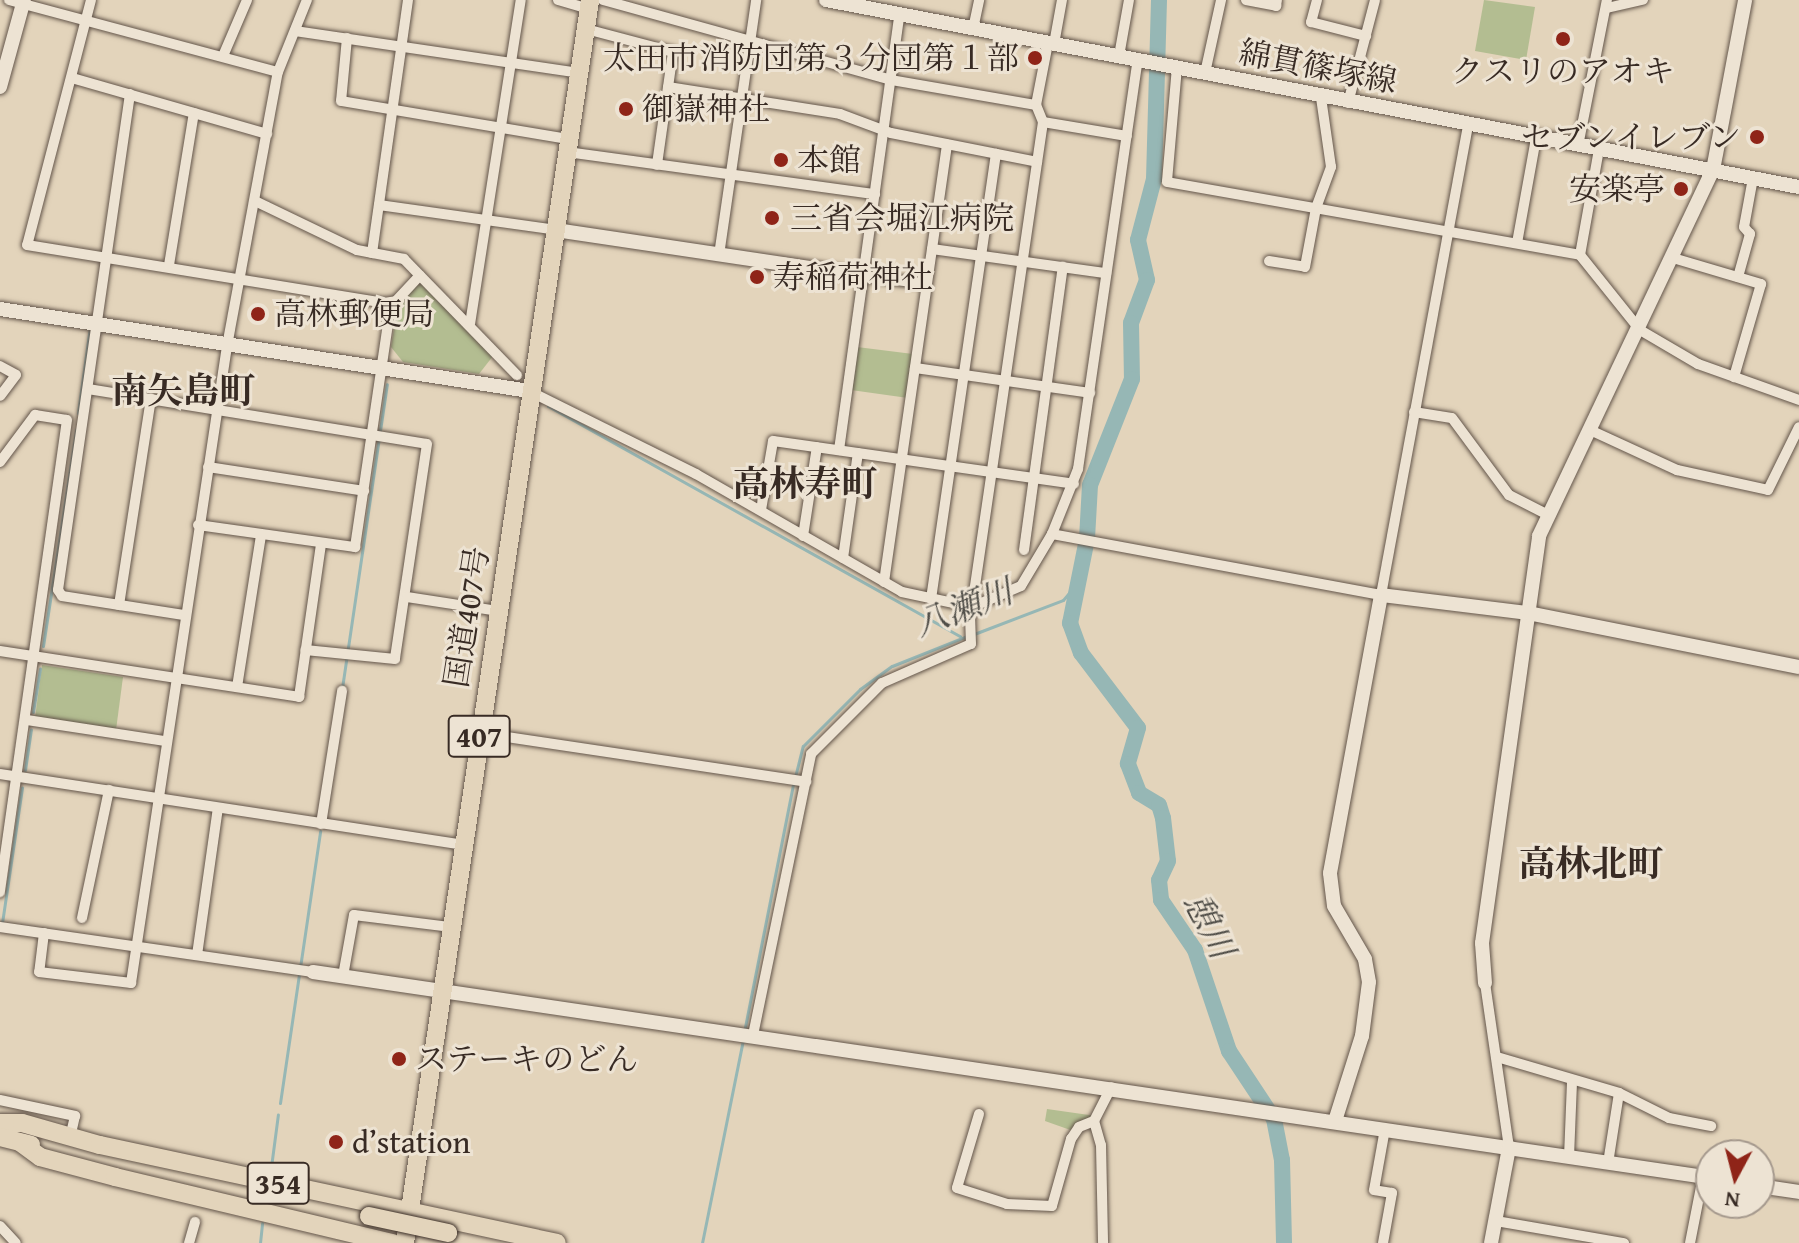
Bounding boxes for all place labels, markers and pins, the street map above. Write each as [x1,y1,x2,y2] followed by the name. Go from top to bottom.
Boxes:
[1554,30,1572,48] marker: クスリのアオキ
[603,39,1019,77] place label: 太田市消防団第３分団第１部
[1026,49,1044,67] marker: 太田市消防団第３分団第１部
[1451,52,1675,90] place label: クスリのアオキ
[642,90,770,128] place label: 御嶽神社
[617,100,635,118] marker: 御嶽神社
[1517,118,1741,156] place label: セブンイレブン
[1748,128,1766,146] marker: セブンイレブン
[797,141,861,179] place label: 本館
[772,151,790,169] marker: 本館
[1569,170,1665,208] place label: 安楽亭
[1672,180,1690,198] marker: 安楽亭
[790,199,1014,237] place label: 三省会堀江病院
[761,207,783,229] marker: 三省会堀江病院
[773,258,933,296] place label: 寿稲荷神社
[748,268,766,286] marker: 寿稲荷神社
[274,295,434,333] place label: 高林郵便局
[249,305,267,323] marker: 高林郵便局
[415,1040,639,1078] place label: ステーキのどん
[390,1050,408,1068] marker: ステーキのどん
[352,1123,470,1161] place label: d’station
[327,1133,345,1151] marker: d’station

